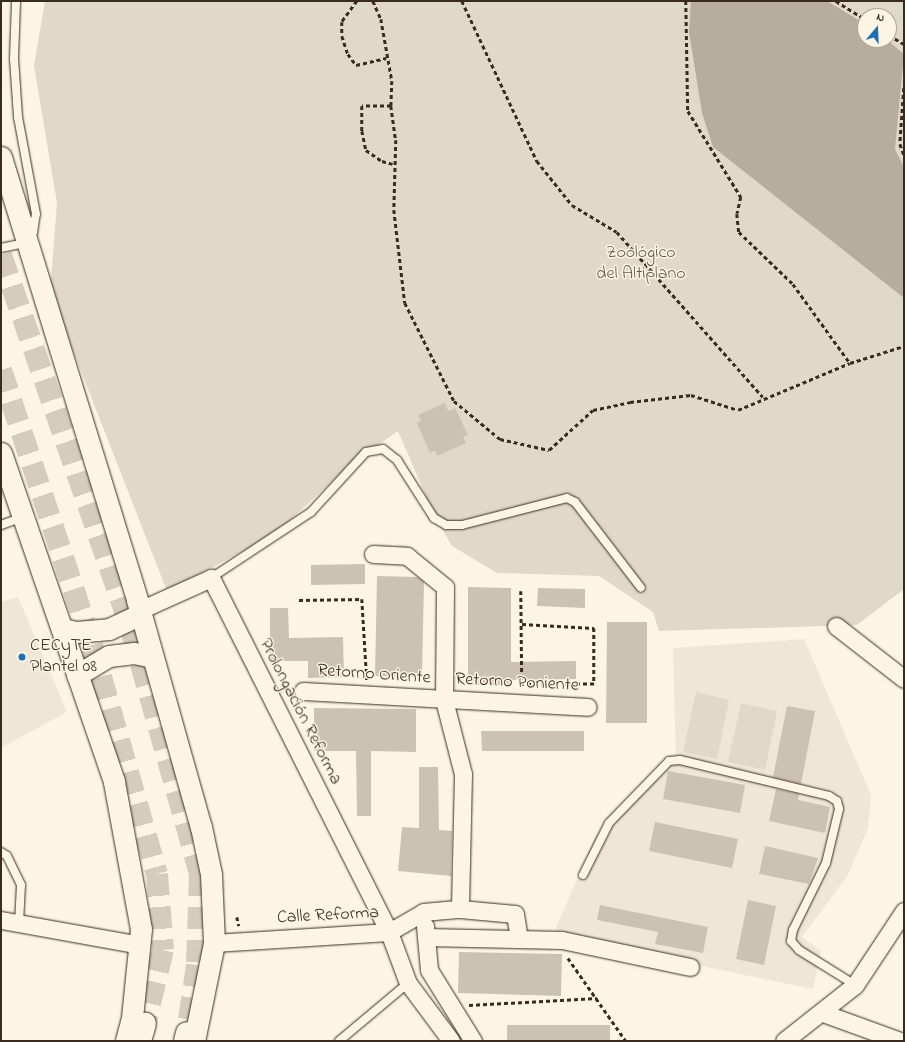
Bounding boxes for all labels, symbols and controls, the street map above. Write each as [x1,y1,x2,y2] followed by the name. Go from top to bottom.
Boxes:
[857,8,897,48] north arrow
[874,9,887,26] text: N
[596,243,686,286] park label: Zoológico del Altiplano
[30,636,97,678] place label: CECyTE Plantel 08
[254,636,346,788] street label: Prolongación Reforma
[17,652,27,662] marker: CECyTE Plantel 08
[317,660,431,690] street label: Retorno Oriente
[455,669,579,697] street label: Retorno Poniente
[276,903,380,929] street label: Calle Reforma

